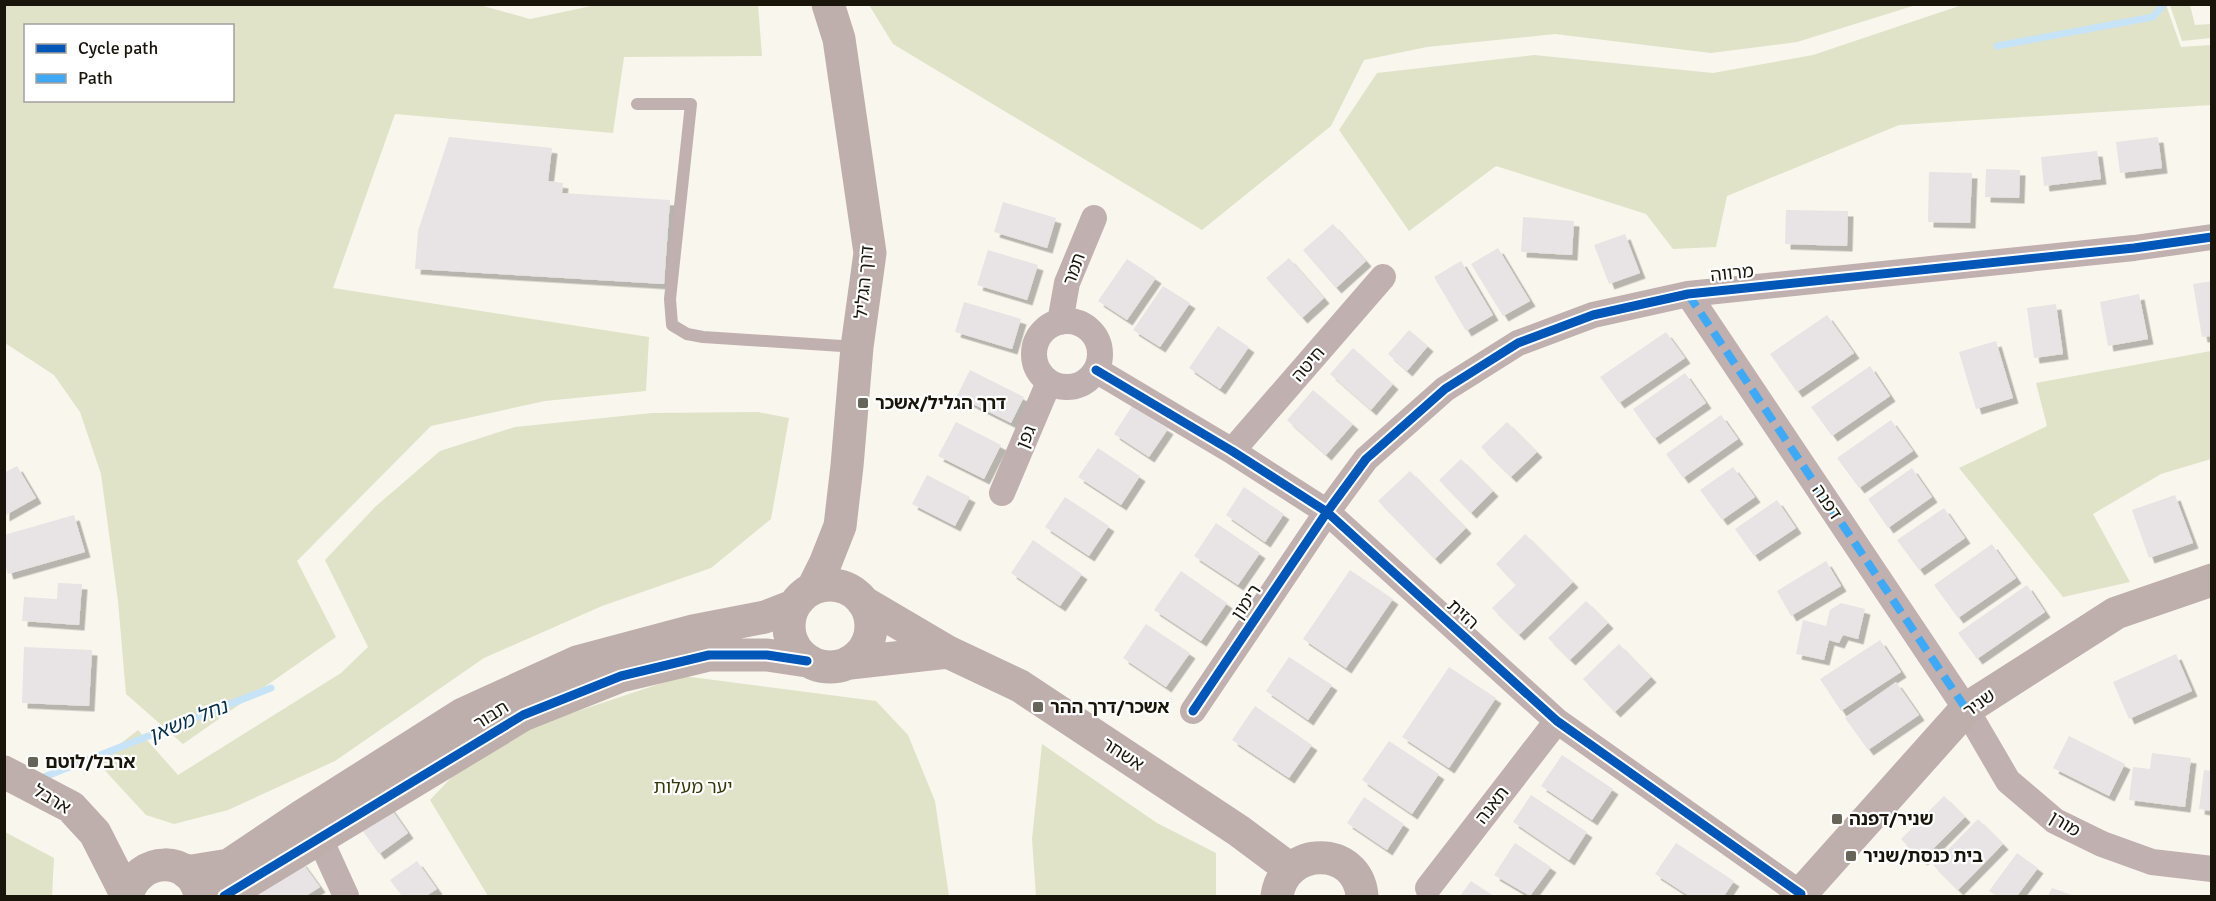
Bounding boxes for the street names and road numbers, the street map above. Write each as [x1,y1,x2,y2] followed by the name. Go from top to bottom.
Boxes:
[850,244,878,320] street label: דרך הגליל
[1058,250,1090,288] street label: תמר
[1709,260,1755,286] street label: מרווה
[1287,342,1329,386] street label: חיטה
[1011,422,1041,452] street label: גפן
[1807,480,1847,524] street label: דפנה
[1226,580,1266,624] street label: רימון
[1443,594,1483,634] street label: הזית
[1959,684,1999,722] street label: שניר
[469,696,513,734] street label: תבור
[1098,732,1148,776] street label: אשחר
[29,779,75,819] street label: ארבל
[1470,782,1514,828] street label: תאנה
[2045,806,2085,842] street label: מורן

